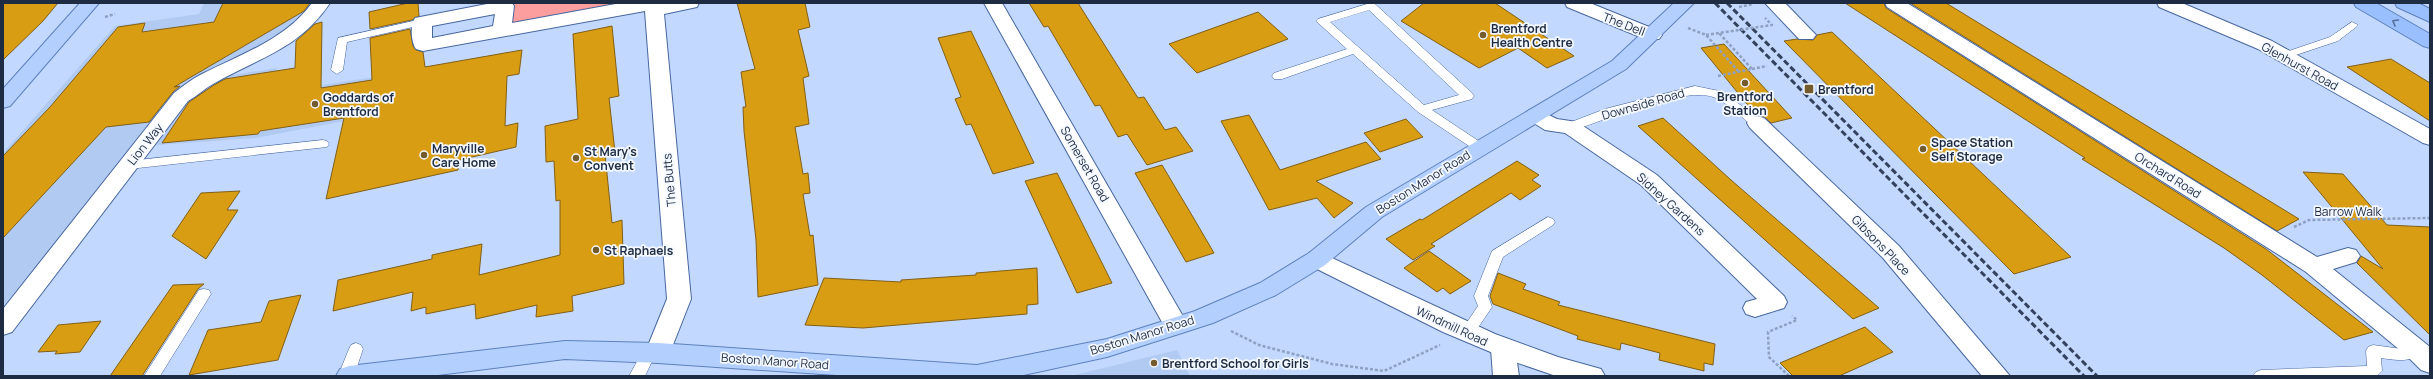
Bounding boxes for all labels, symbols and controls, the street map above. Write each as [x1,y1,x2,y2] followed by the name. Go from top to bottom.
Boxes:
[1600,8,1648,40] street label: The Dell
[2392,19,2400,26] one-way arrow
[1491,20,1573,51] place label: Brentford Health Centre
[1478,30,1488,40] marker: Brentford Health Centre
[2258,38,2342,94] street label: Glenhurst Road
[1740,78,1750,88] marker: Brentford Station
[1818,81,1874,98] place label: Brentford
[1803,83,1815,95] marker: Brentford
[1600,84,1686,124] street label: Downside Road
[1717,88,1773,119] place label: Brentford Station
[323,89,394,120] place label: Goddards of Brentford
[310,99,320,109] marker: Goddards of Brentford
[123,119,167,168] street label: Lion Way
[1056,123,1114,205] street label: Somerset Road
[1931,134,2013,165] place label: Space Station Self Storage
[432,140,496,171] place label: Maryville Care Home
[584,143,637,174] place label: St Mary's Convent
[1918,144,1928,154] marker: Space Station Self Storage
[1373,146,1473,218] street label: Boston Manor Road
[2131,148,2205,202] street label: Orchard Road
[419,150,429,160] marker: Maryville Care Home
[571,153,581,163] marker: St Mary's Convent
[658,153,680,207] street label: The Butts
[1633,169,1709,239] street label: Sidney Gardens
[2314,203,2383,220] street label: Barrow Walk
[1848,211,1914,279] street label: Gibsons Place
[604,242,674,259] place label: St Raphaels
[591,245,601,255] marker: St Raphaels
[1413,302,1491,350] street label: Windmill Road
[1088,311,1196,359] street label: Boston Manor Road
[721,349,829,373] street label: Boston Manor Road
[1162,355,1309,372] place label: Brentford School for Girls
[1149,358,1159,368] marker: Brentford School for Girls

